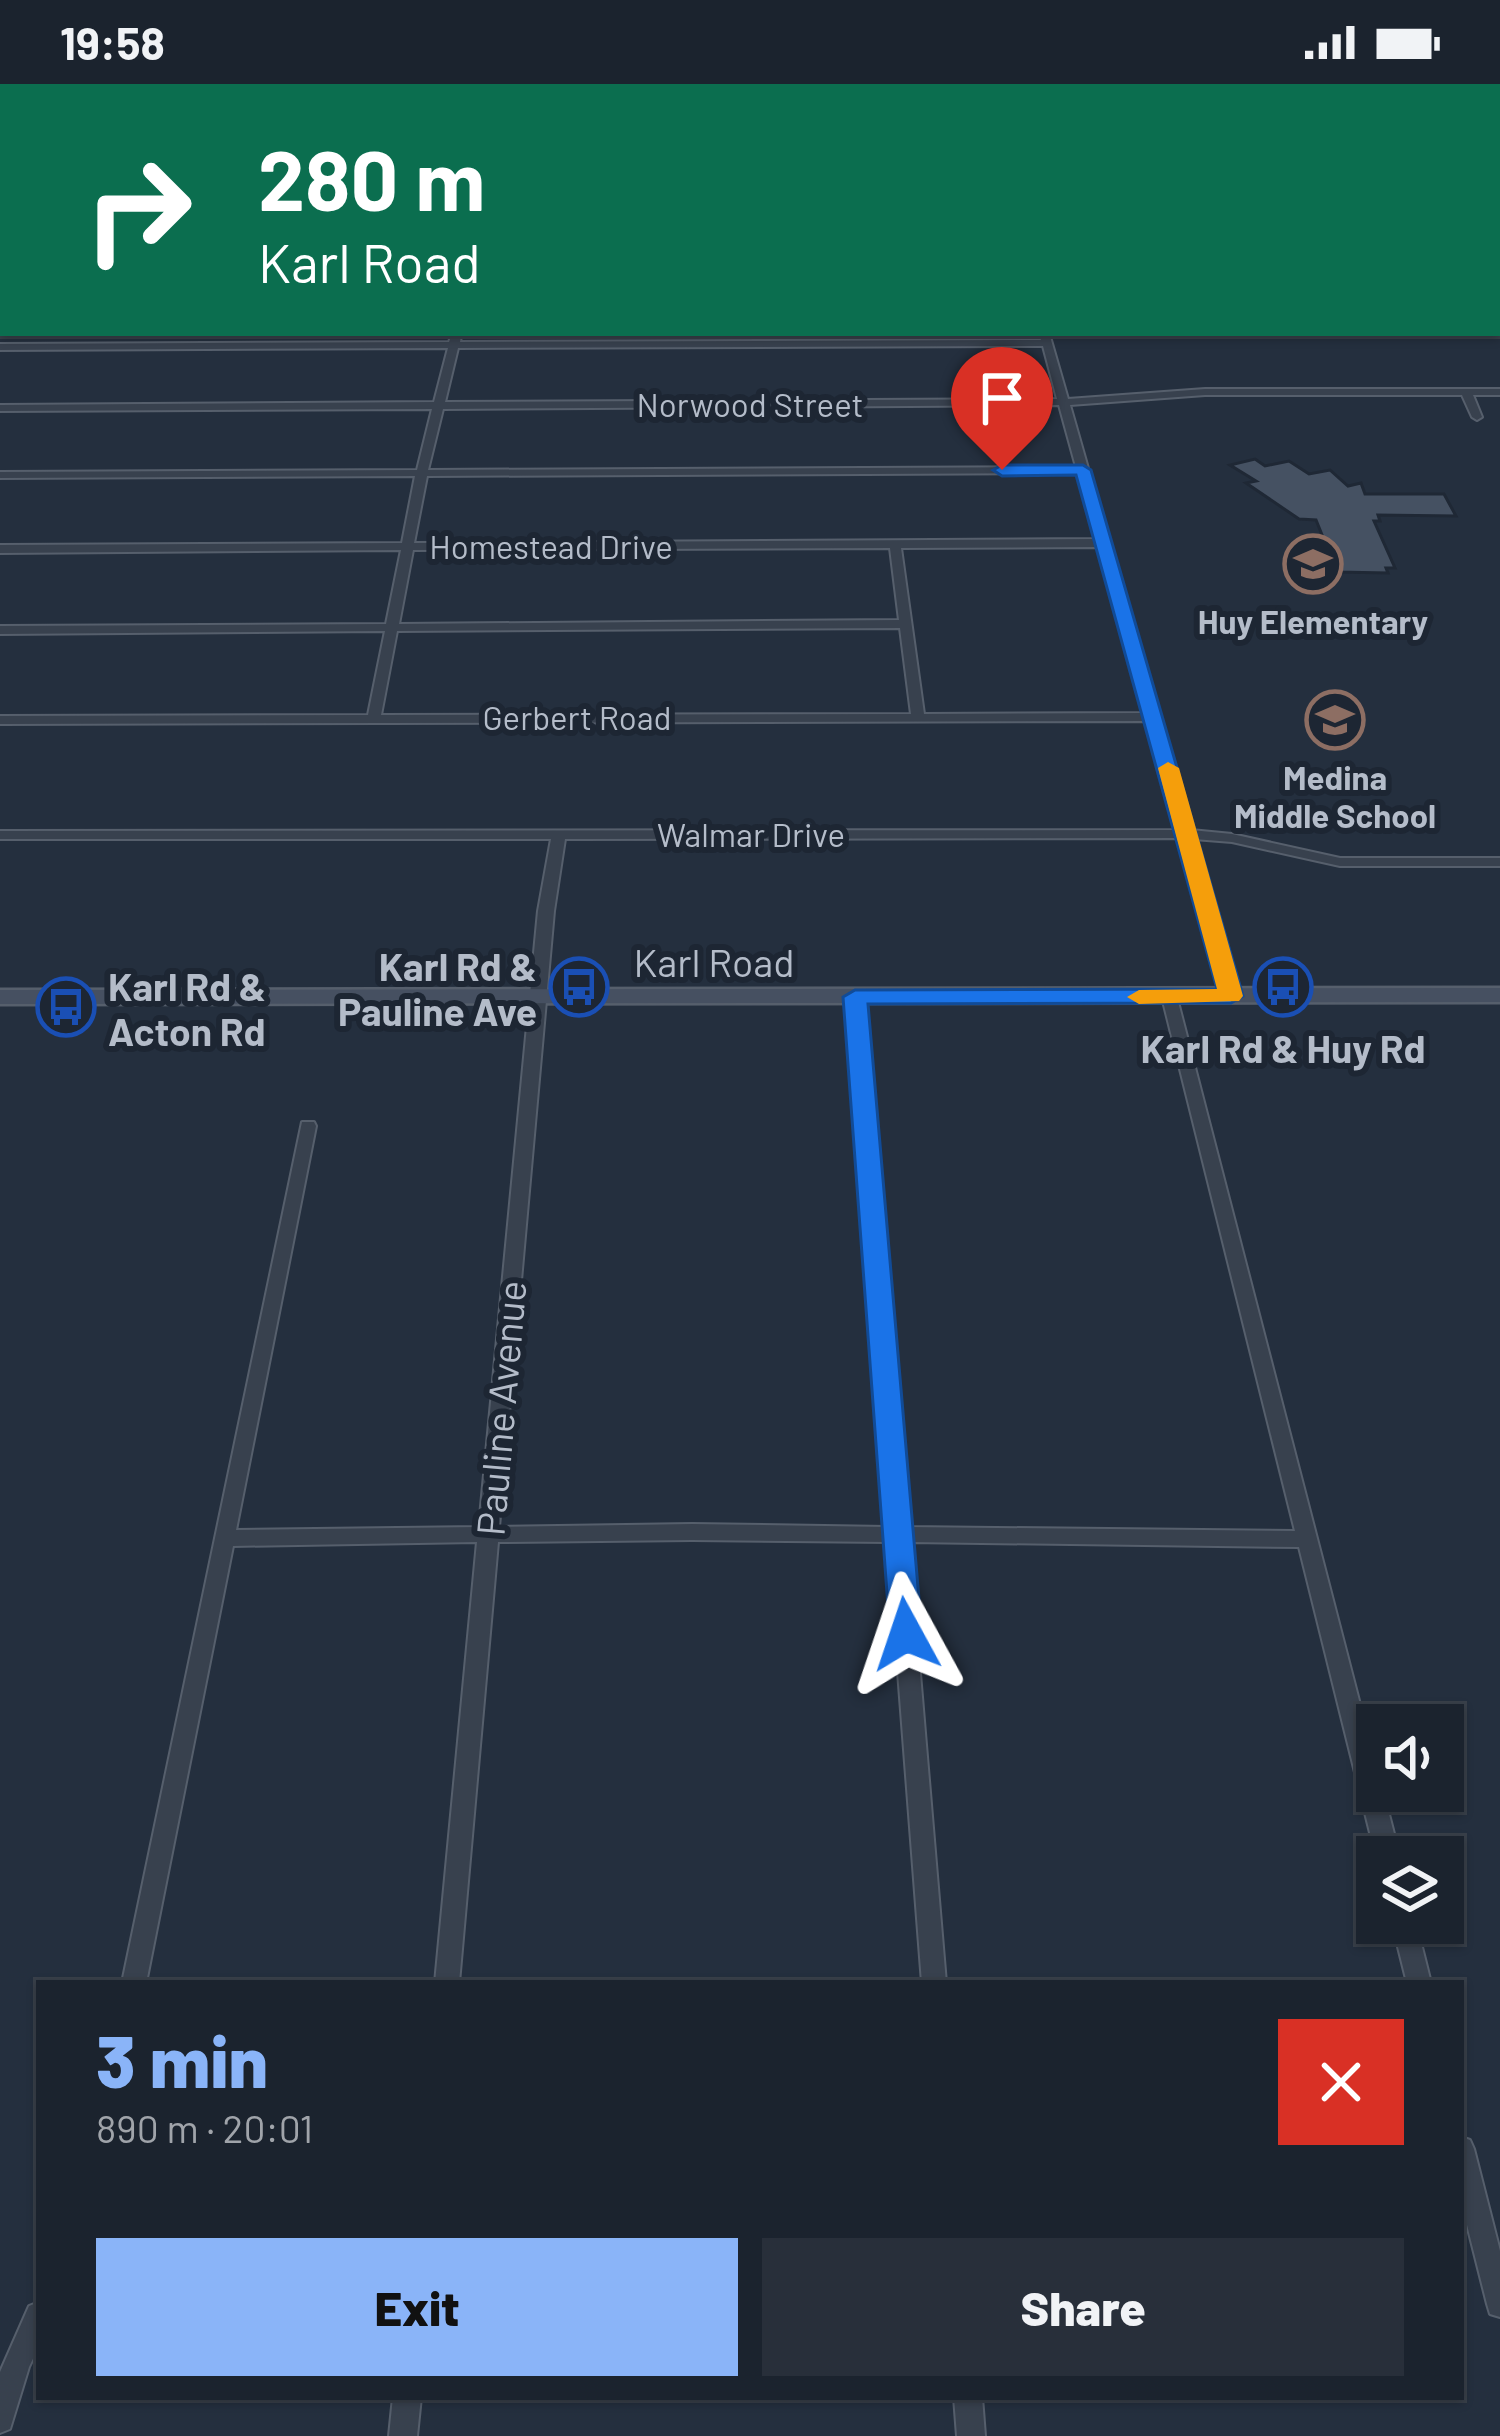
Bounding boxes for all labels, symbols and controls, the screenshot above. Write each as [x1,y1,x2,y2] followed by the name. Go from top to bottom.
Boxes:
[60,15,165,69] text: 19:58
[258,127,485,228] text: 280 m
[60,132,216,288] icon: right
[258,229,481,294] text: Karl Road
[951,347,1053,470] pin
[969,365,1035,431] icon: arrive
[636,384,864,424] street label: Norwood Street
[429,526,673,566] street label: Homestead Drive
[1282,533,1344,595] school or university icon: Huy Elementary
[1198,601,1429,641] place label: Huy Elementary
[1304,689,1366,751] school or university icon: Medina Middle School
[482,697,672,737] street label: Gerbert Road
[1234,757,1436,835] place label: Medina Middle School
[657,814,845,854] street label: Walmar Drive
[634,938,794,985] street label: Karl Road
[338,942,537,1034] place label: Karl Rd & Pauline Ave
[548,956,610,1018] bus stop icon: Karl Rd & Pauline Ave
[1252,956,1314,1018] bus stop icon: Karl Rd & Huy Rd
[108,962,266,1054] place label: Karl Rd & Acton Rd
[35,976,97,1038] bus stop icon: Karl Rd & Acton Rd
[1140,1024,1426,1071] place label: Karl Rd & Huy Rd
[465,1278,535,1538] street label: Pauline Avenue
[843,1571,969,1697] position arrow
[1356,1704,1464,1944] map controls
[1356,1704,1464,1812] button: sound
[1356,1836,1464,1944] button: layers
[96,2016,268,2102] text: 3 min
[1278,2019,1404,2145] button: close
[96,2104,313,2151] text: 890 m · 20:01
[96,2238,738,2376] button: Exit
[762,2238,1404,2376] button: Share

